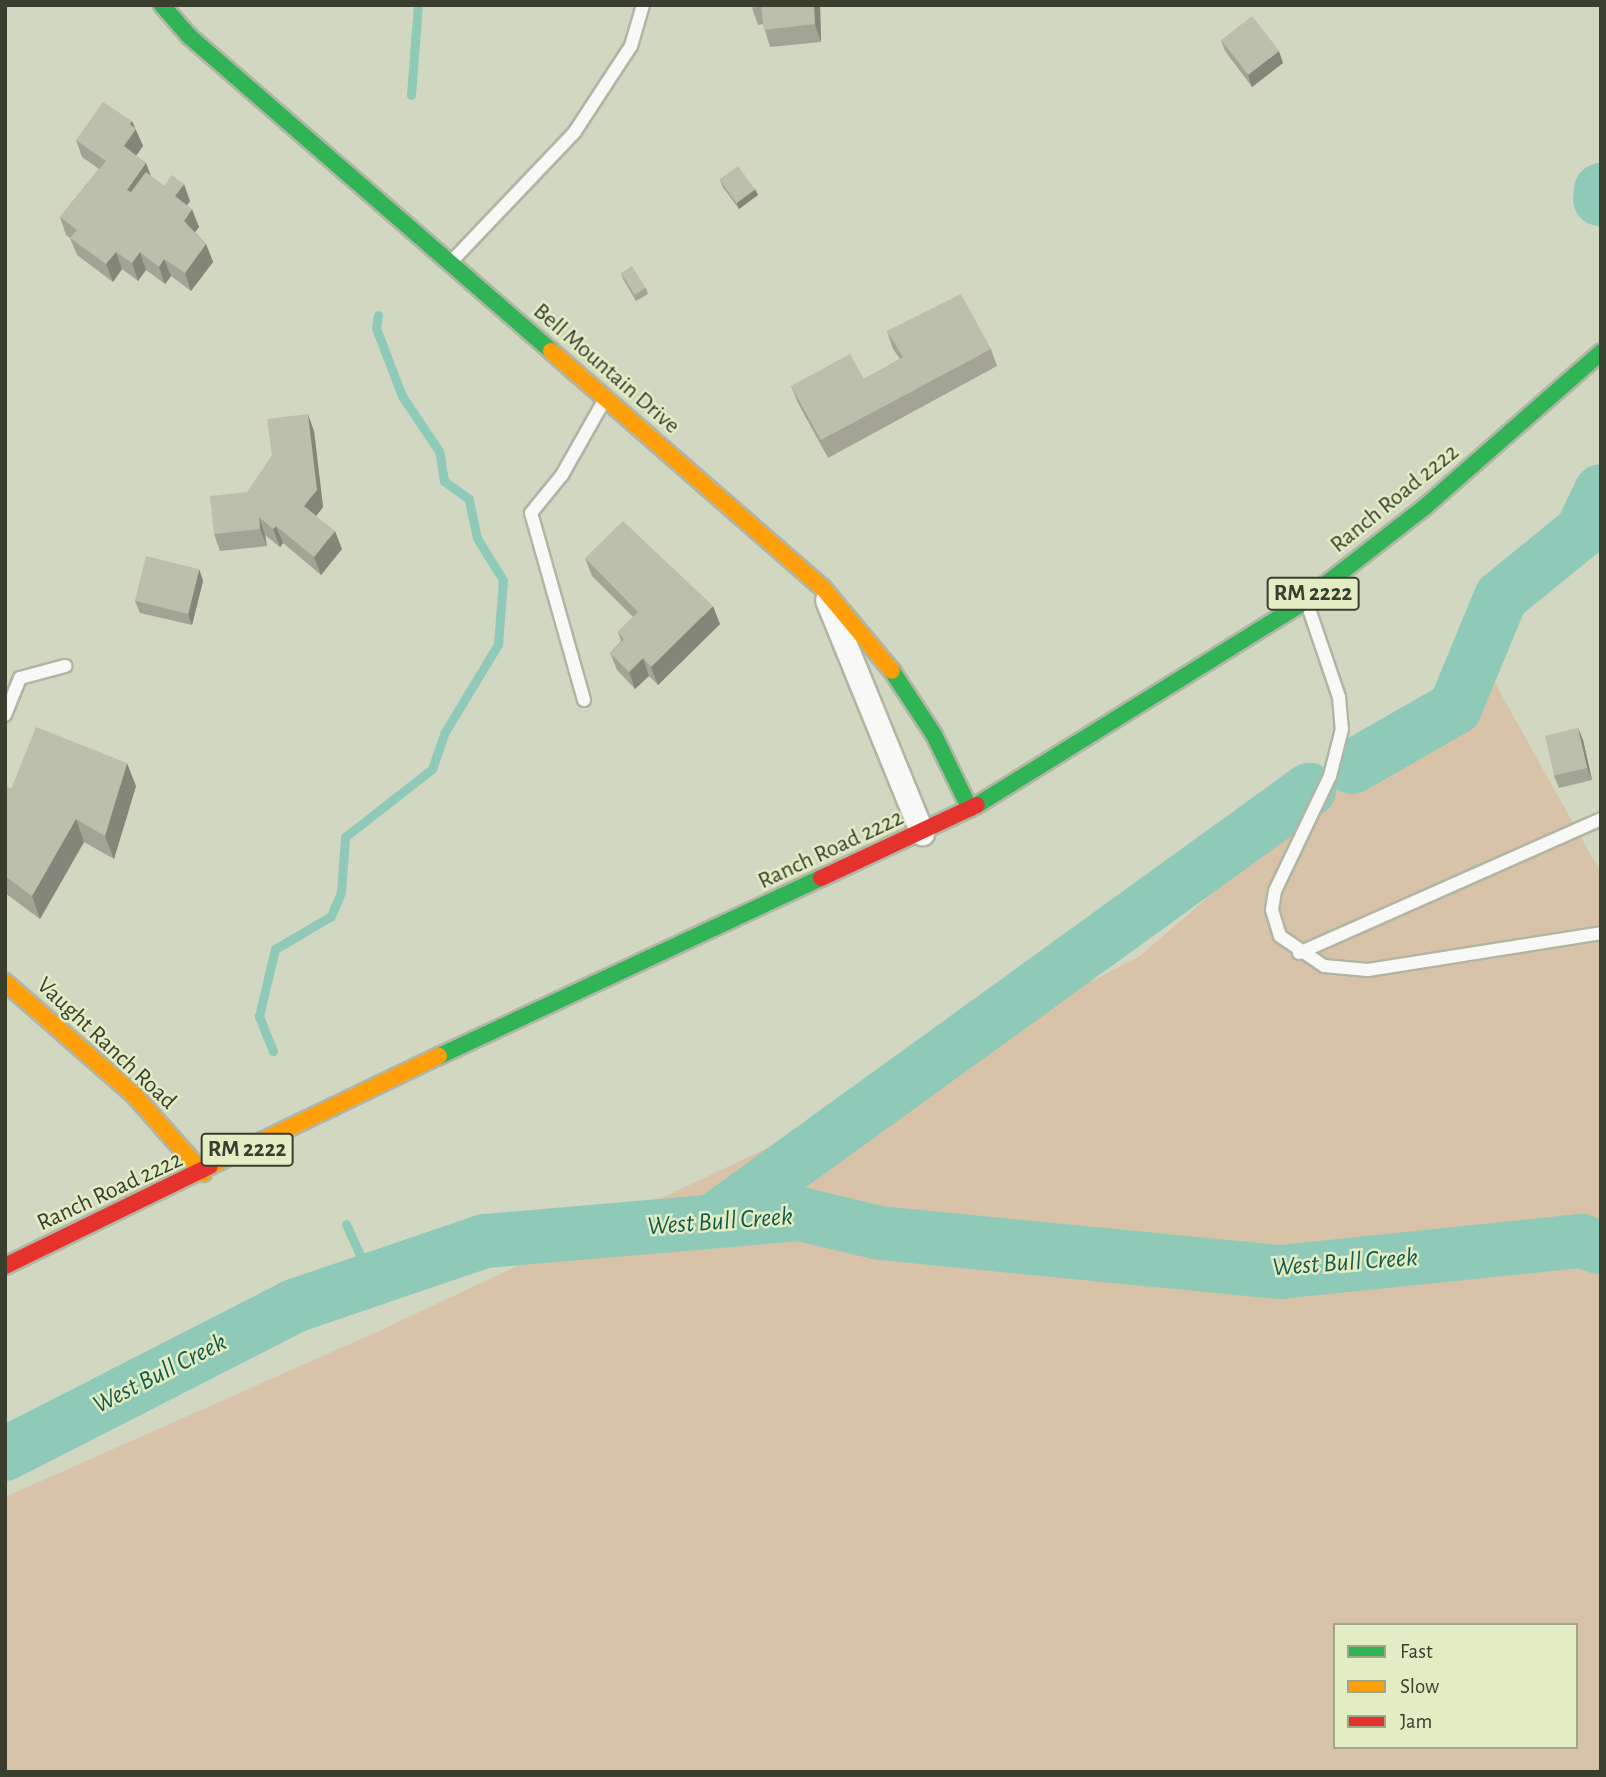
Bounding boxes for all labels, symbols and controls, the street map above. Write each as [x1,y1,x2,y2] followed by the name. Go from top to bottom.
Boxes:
[527,297,685,441] street label: Bell Mountain Drive
[1325,438,1465,560] street label: Ranch Road 2222
[1266,574,1360,614] road number: RM 2222
[754,804,908,896] street label: Ranch Road 2222
[30,972,182,1116] street label: Vaught Ranch Road
[200,1130,294,1170] road number: RM 2222
[33,1146,187,1238] street label: Ranch Road 2222
[646,1201,794,1243] water label: West Bull Creek
[1271,1242,1419,1284] water label: West Bull Creek
[88,1327,232,1421] water label: West Bull Creek
[1333,1623,1578,1749] legend
[1400,1641,1433,1662] text: Fast
[1400,1676,1439,1697] text: Slow
[1400,1711,1432,1732] text: Jam

